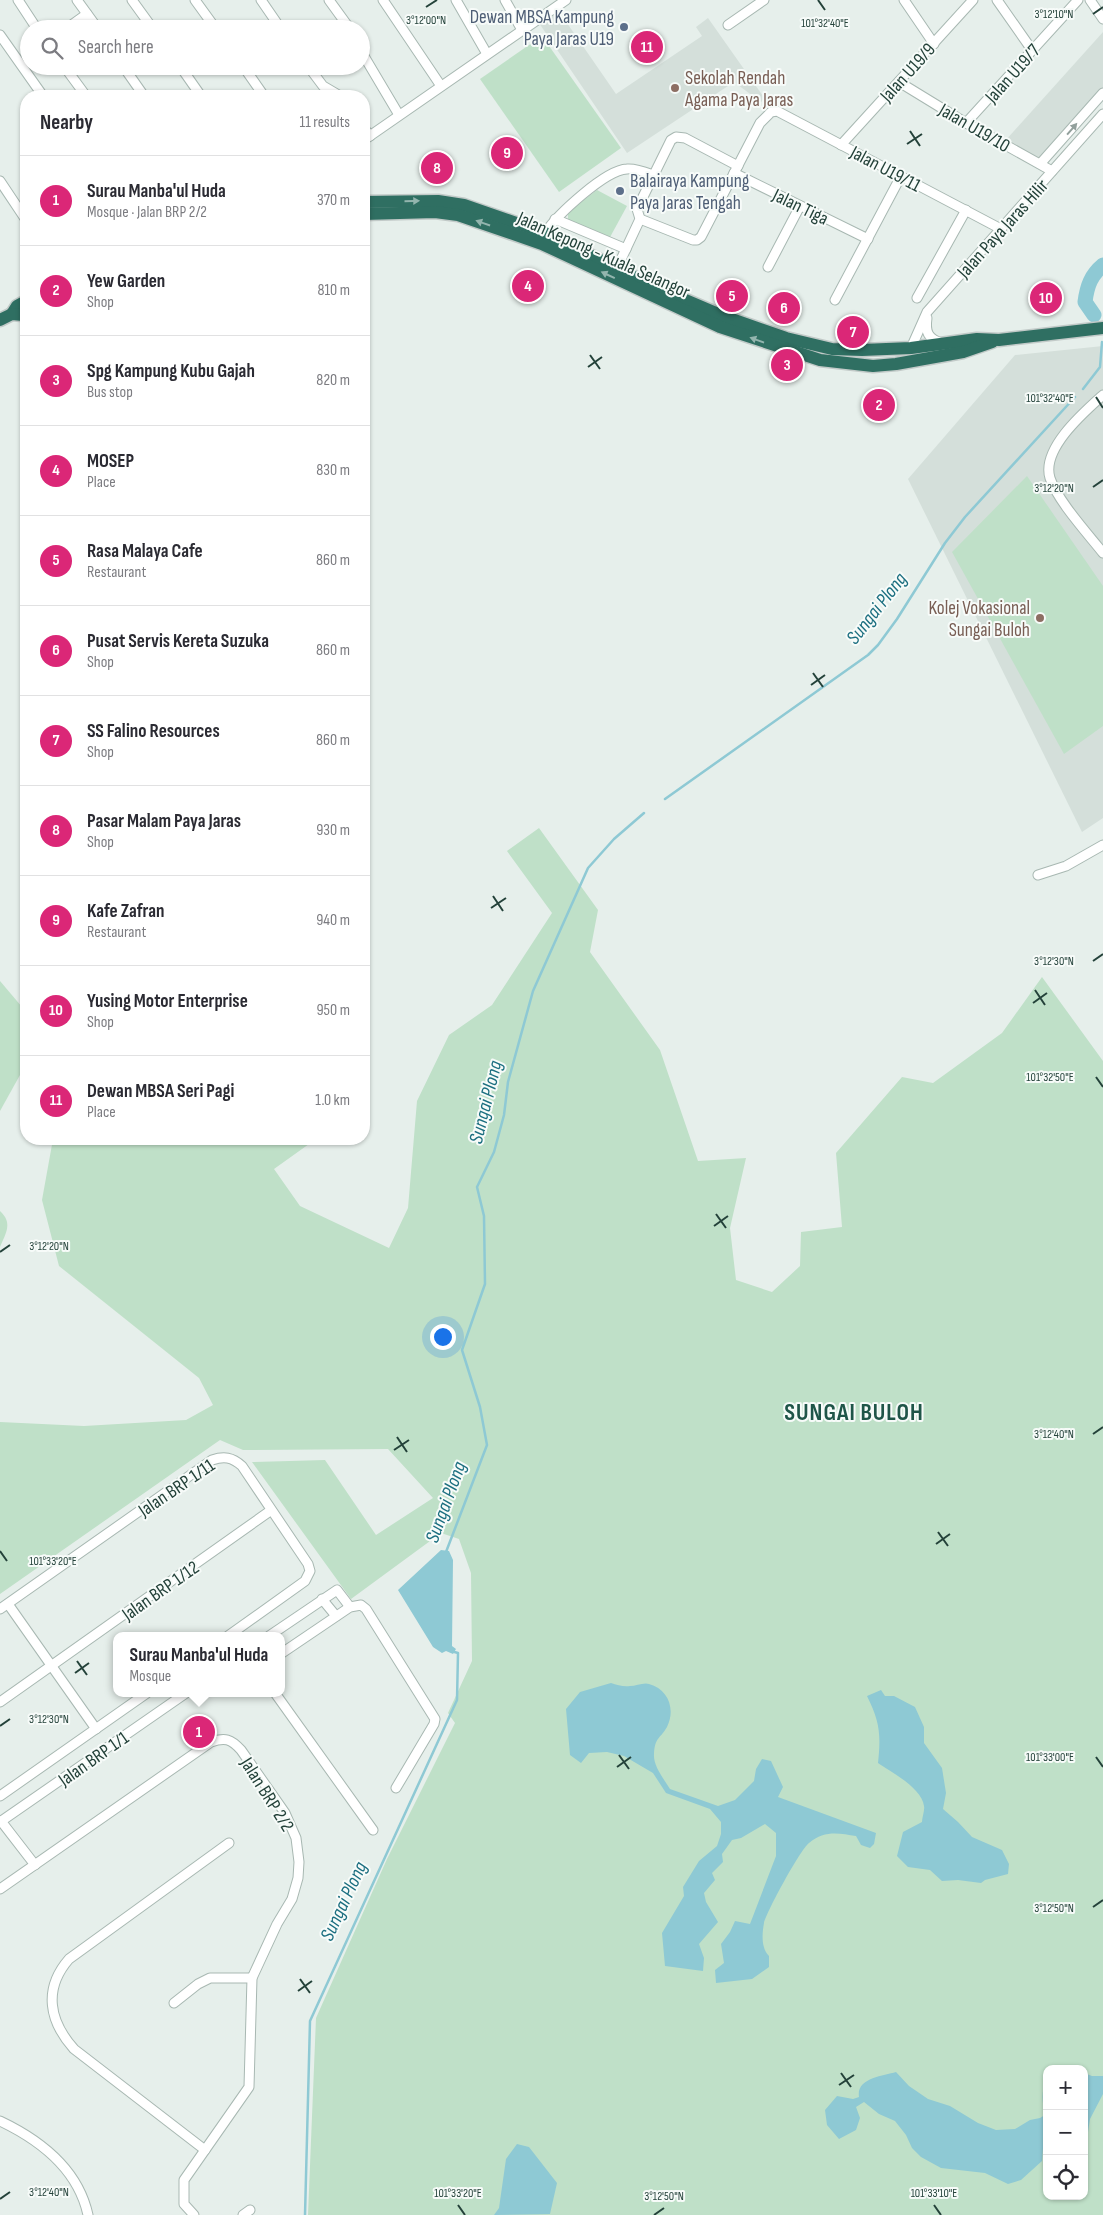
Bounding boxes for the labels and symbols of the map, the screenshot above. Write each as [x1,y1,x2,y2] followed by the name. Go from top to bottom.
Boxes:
[470,6,614,51] place label: Dewan MBSA Kampung Paya Jaras U19
[1035,7,1073,22] text: 3°12'10"N
[406,13,446,28] text: 3°12'00"N
[801,16,849,31] text: 101°32'40"E
[618,21,630,33] marker: Dewan MBSA Kampung Paya Jaras U19
[631,28,663,66] pin: 11
[875,39,941,108] street label: Jalan U19/9
[980,39,1046,109] street label: Jalan U19/7
[684,67,794,112] place label: Sekolah Rendah Agama Paya Jaras
[669,82,681,94] marker: Sekolah Rendah Agama Paya Jaras
[934,98,1014,158] street label: Jalan U19/10
[1066,122,1077,135] one-way arrow
[491,134,523,172] pin: 9
[845,141,925,198] street label: Jalan U19/11
[421,149,453,187] pin: 8
[630,170,750,215] place label: Balairaya Kampung Paya Jaras Tengah
[952,174,1054,284] street label: Jalan Paya Jaras Hilir
[768,184,832,231] street label: Jalan Tiga
[614,185,626,197] marker: Balairaya Kampung Paya Jaras Tengah
[405,197,421,205] one-way arrow
[513,206,694,304] street label: Jalan Kepong - Kuala Selangor
[475,219,490,227] one-way arrow
[512,267,544,305] pin: 4
[601,271,615,279] one-way arrow
[716,277,748,315] pin: 5
[1030,279,1062,317] pin: 10
[768,289,800,327] pin: 6
[837,313,869,351] pin: 7
[749,336,764,343] one-way arrow
[771,346,803,384] pin: 3
[863,386,895,424] pin: 2
[1026,391,1074,406] text: 101°32'40"E
[1034,481,1074,496] text: 3°12'20"N
[841,568,912,649] water label: Sungai Plong
[929,597,1030,642] place label: Kolej Vokasional Sungai Buloh
[1034,612,1046,624] marker: Kolej Vokasional Sungai Buloh
[1034,954,1074,969] text: 3°12'30"N
[464,1058,508,1146] water label: Sungai Plong
[1026,1070,1074,1085] text: 101°32'50"E
[29,1239,69,1254] text: 3°12'20"N
[430,1324,456,1350] your location
[784,1398,924,1427] district label: SUNGAI BULOH
[1034,1427,1074,1442] text: 3°12'40"N
[133,1454,220,1523] street label: Jalan BRP 1/11
[420,1459,472,1546] water label: Sungai Plong
[29,1554,77,1569] text: 101°33'20"E
[117,1556,204,1627] street label: Jalan BRP 1/12
[29,1712,69,1727] text: 3°12'30"N
[183,1713,215,1751] pin: 1
[53,1726,134,1792] street label: Jalan BRP 1/1
[1026,1750,1074,1765] text: 101°33'00"E
[234,1753,298,1836] street label: Jalan BRP 2/2
[315,1858,373,1945] water label: Sungai Plong
[1034,1901,1074,1916] text: 3°12'50"N
[29,2185,69,2200] text: 3°12'40"N
[434,2186,482,2201] text: 101°33'20"E
[911,2186,957,2201] text: 101°33'10"E
[644,2189,684,2204] text: 3°12'50"N

